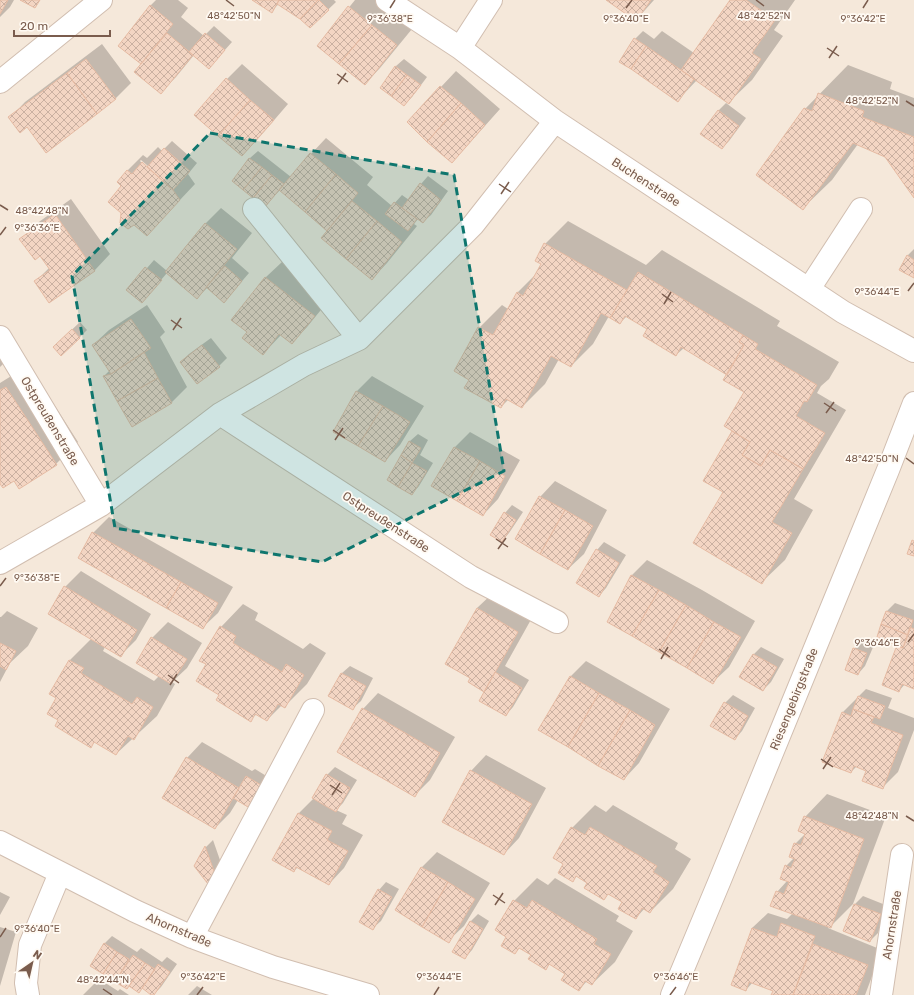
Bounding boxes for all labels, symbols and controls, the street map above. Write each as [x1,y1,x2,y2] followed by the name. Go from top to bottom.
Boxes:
[207,10,261,22] text: 48°42'50"N
[738,10,790,22] text: 48°42'52"N
[14,12,110,38] scale bar
[367,13,413,25] text: 9°36'38"E
[603,13,649,25] text: 9°36'40"E
[840,13,886,25] text: 9°36'42"E
[20,19,48,33] text: 20 m
[846,95,898,107] text: 48°42'52"N
[609,155,683,209] street label: Buchenstraße
[15,205,69,217] text: 48°42'48"N
[14,222,60,234] text: 9°36'36"E
[854,286,900,298] text: 9°36'44"E
[18,374,82,468] street label: Ostpreußenstraße
[845,453,899,465] text: 48°42'50"N
[340,489,432,556] street label: Ostpreußenstraße
[14,572,60,584] text: 9°36'38"E
[855,637,899,649] text: 9°36'46"E
[767,646,821,752] street label: Riesengebirgstraße
[845,810,899,822] text: 48°42'48"N
[880,889,904,961] street label: Ahornstraße
[144,910,214,950] street label: Ahornstraße
[14,923,60,935] text: 9°36'40"E
[12,943,52,983] north arrow
[30,948,44,963] text: N
[180,971,226,983] text: 9°36'42"E
[416,971,462,983] text: 9°36'44"E
[654,971,698,983] text: 9°36'46"E
[77,974,129,986] text: 48°42'44"N

